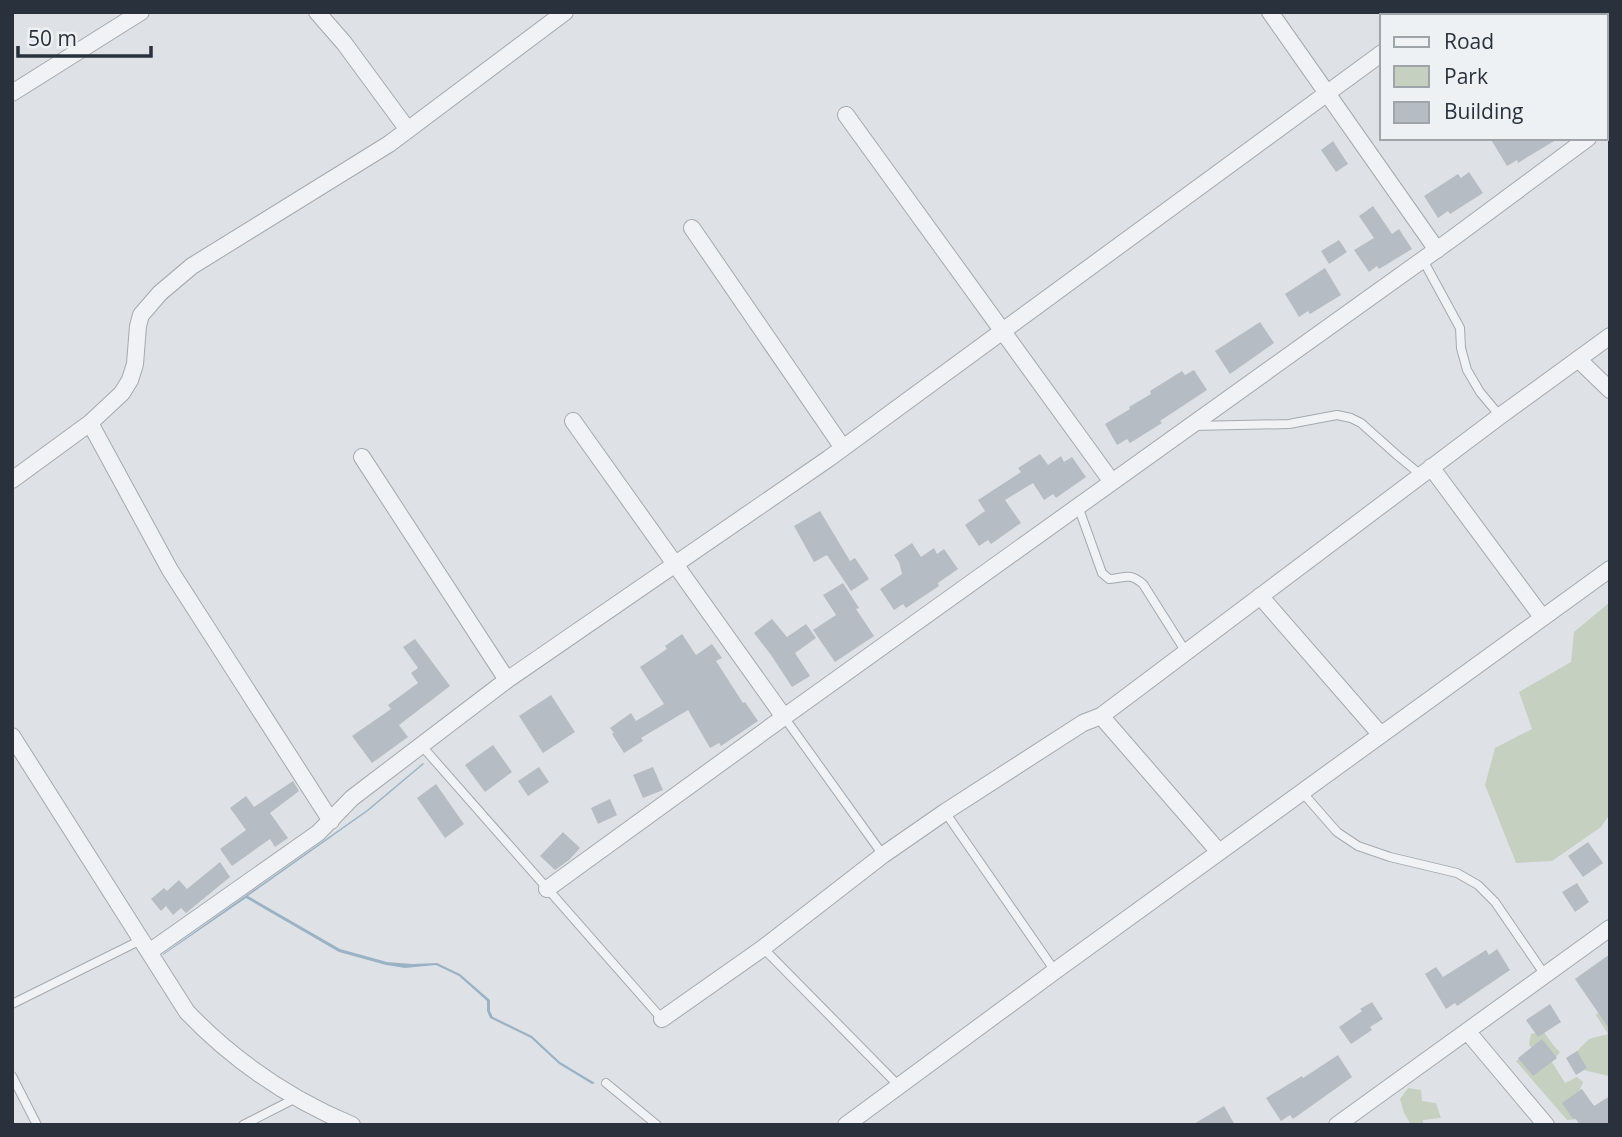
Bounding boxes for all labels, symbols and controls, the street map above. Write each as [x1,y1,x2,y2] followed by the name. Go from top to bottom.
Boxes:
[18,14,150,58] scale bar
[1380,14,1608,140] legend
[28,24,77,52] text: 50 m
[1444,27,1494,55] text: Road
[1444,62,1488,90] text: Park
[1444,97,1523,125] text: Building

